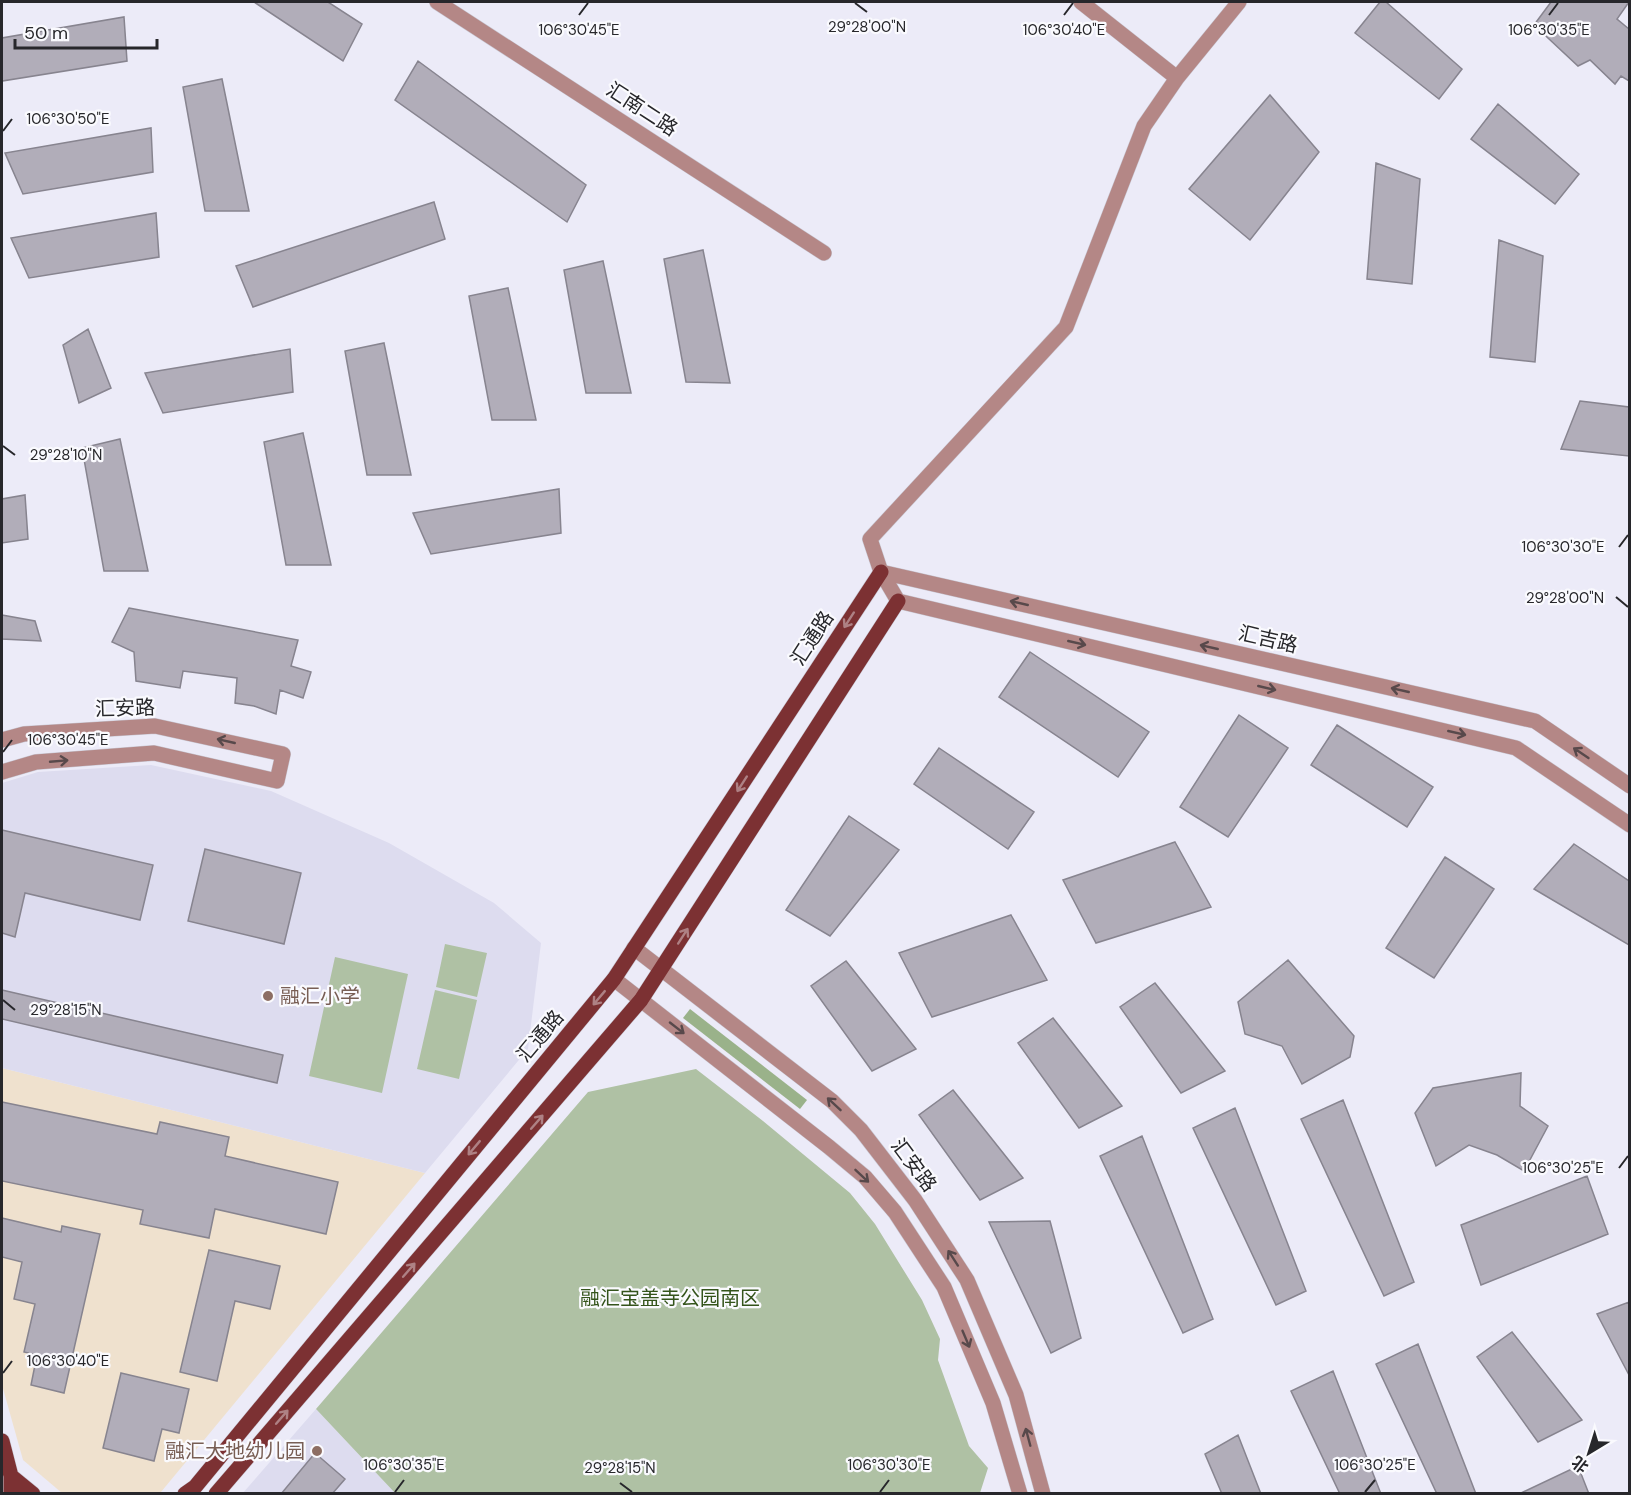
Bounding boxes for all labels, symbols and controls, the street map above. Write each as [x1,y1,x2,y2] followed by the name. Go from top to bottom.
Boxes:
[15,12,158,50] scale bar
[828,17,906,37] text: 29°28'00"N
[538,20,620,40] text: 106°30'45"E
[1023,20,1105,40] text: 106°30'40"E
[1508,20,1590,40] text: 106°30'35"E
[24,21,68,45] text: 50 m
[601,76,683,142] street label: 汇南二路
[27,109,109,129] text: 106°30'50"E
[30,445,102,465] text: 29°28'10"N
[1522,537,1604,557] text: 106°30'30"E
[1526,588,1604,608] text: 29°28'00"N
[1010,597,1029,609] one-way arrow
[785,606,839,670] street label: 汇通路
[842,612,855,629] one-way arrow
[1236,620,1300,658] street label: 汇吉路
[1068,638,1087,650] one-way arrow
[1200,640,1219,652] one-way arrow
[1257,683,1276,695] one-way arrow
[1390,684,1410,695] one-way arrow
[95,694,155,722] street label: 汇安路
[1447,728,1466,740] one-way arrow
[27,730,109,750] text: 106°30'45"E
[217,735,236,747] one-way arrow
[1574,747,1590,759] one-way arrow
[48,755,68,766] one-way arrow
[736,775,748,791] one-way arrow
[677,928,689,945] one-way arrow
[280,983,360,1009] place label: 融汇小学
[261,989,275,1003] marker: 融汇小学
[592,990,605,1006] one-way arrow
[30,1000,102,1020] text: 29°28'15"N
[511,1005,569,1067] street label: 汇通路
[668,1022,684,1035] one-way arrow
[827,1097,842,1111] one-way arrow
[530,1114,543,1130] one-way arrow
[886,1133,942,1197] street label: 汇安路
[468,1140,481,1156] one-way arrow
[1522,1158,1604,1178] text: 106°30'25"E
[854,1168,869,1182] one-way arrow
[946,1250,958,1267] one-way arrow
[402,1263,416,1278] one-way arrow
[580,1285,760,1311] park label: 融汇宝盖寺公园南区
[961,1329,972,1347] one-way arrow
[27,1351,109,1371] text: 106°30'40"E
[275,1410,289,1425] one-way arrow
[1559,1423,1619,1483] north arrow
[1021,1428,1033,1447] one-way arrow
[165,1438,305,1464] place label: 融汇大地幼儿园
[310,1444,324,1458] marker: 融汇大地幼儿园
[1567,1451,1593,1478] text: 北
[363,1455,445,1475] text: 106°30'35"E
[848,1455,930,1475] text: 106°30'30"E
[1334,1455,1416,1475] text: 106°30'25"E
[584,1458,656,1478] text: 29°28'15"N

